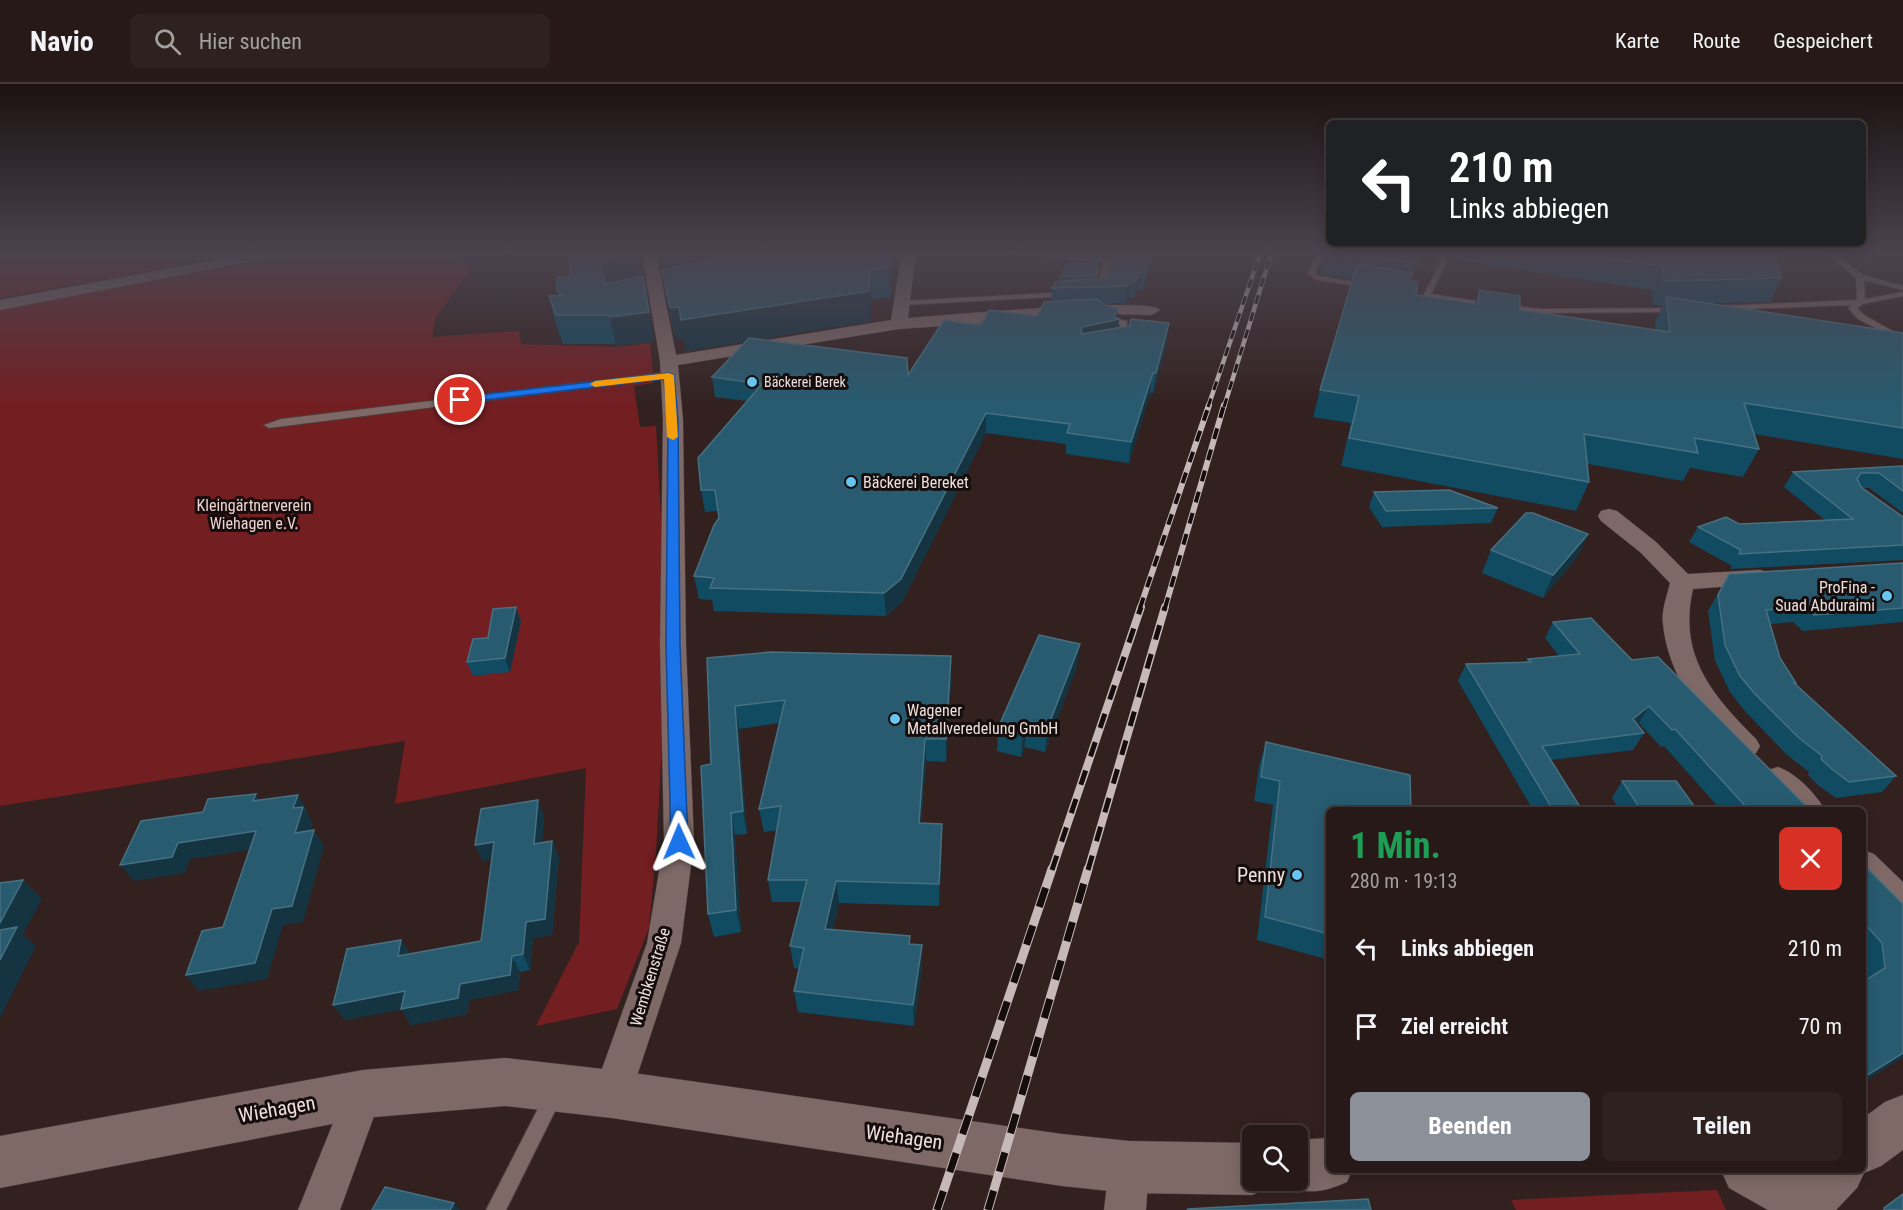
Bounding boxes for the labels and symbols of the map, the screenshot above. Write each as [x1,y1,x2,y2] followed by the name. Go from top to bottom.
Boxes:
[434,374,485,425] pin
[764,374,847,390] place label: Bäckerei Berek
[745,375,759,389] marker: Bäckerei Berek
[863,473,969,492] place label: Bäckerei Bereket
[844,475,858,489] marker: Bäckerei Bereket
[196,496,312,533] park label: Kleingärtnerverein Wiehagen e.V.
[1775,578,1875,615] place label: ProFina - Suad Abduraimi
[1880,589,1894,603] marker: ProFina - Suad Abduraimi
[907,701,1058,738] place label: Wagener Metallveredelung GmbH
[888,712,902,726] marker: Wagener Metallveredelung GmbH
[647,810,711,874] position arrow
[1237,863,1285,887] place label: Penny
[1290,868,1304,882] marker: Penny
[626,926,674,1028] street label: Wembkenstraße
[237,1090,317,1128] street label: Wiehagen
[864,1120,944,1154] street label: Wiehagen

